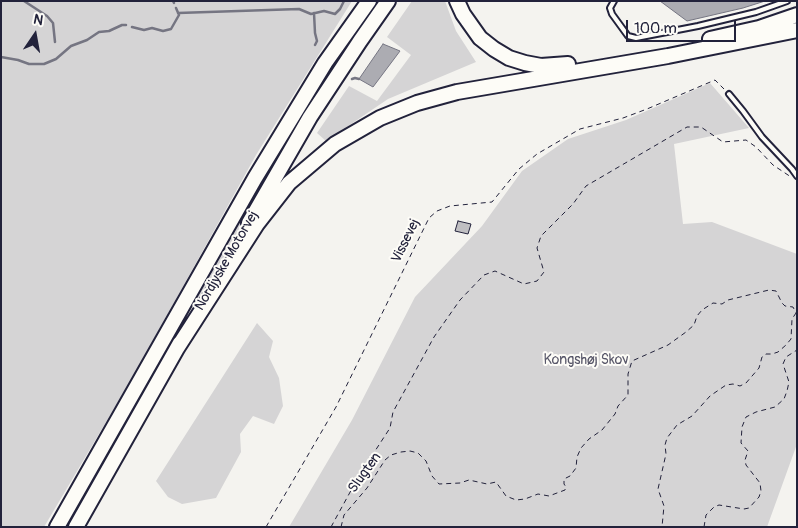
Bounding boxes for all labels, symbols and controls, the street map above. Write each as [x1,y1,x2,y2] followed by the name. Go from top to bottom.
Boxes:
[10,10,60,60] north arrow
[628,10,738,42] scale bar
[32,11,45,29] text: N
[634,19,677,38] text: 100 m
[192,208,262,314] street label: Nordjyske Motorvej
[388,216,424,266] street label: Vissevej
[543,352,629,368] park label: Kongshøj Skov
[345,450,385,496] street label: Slugten

